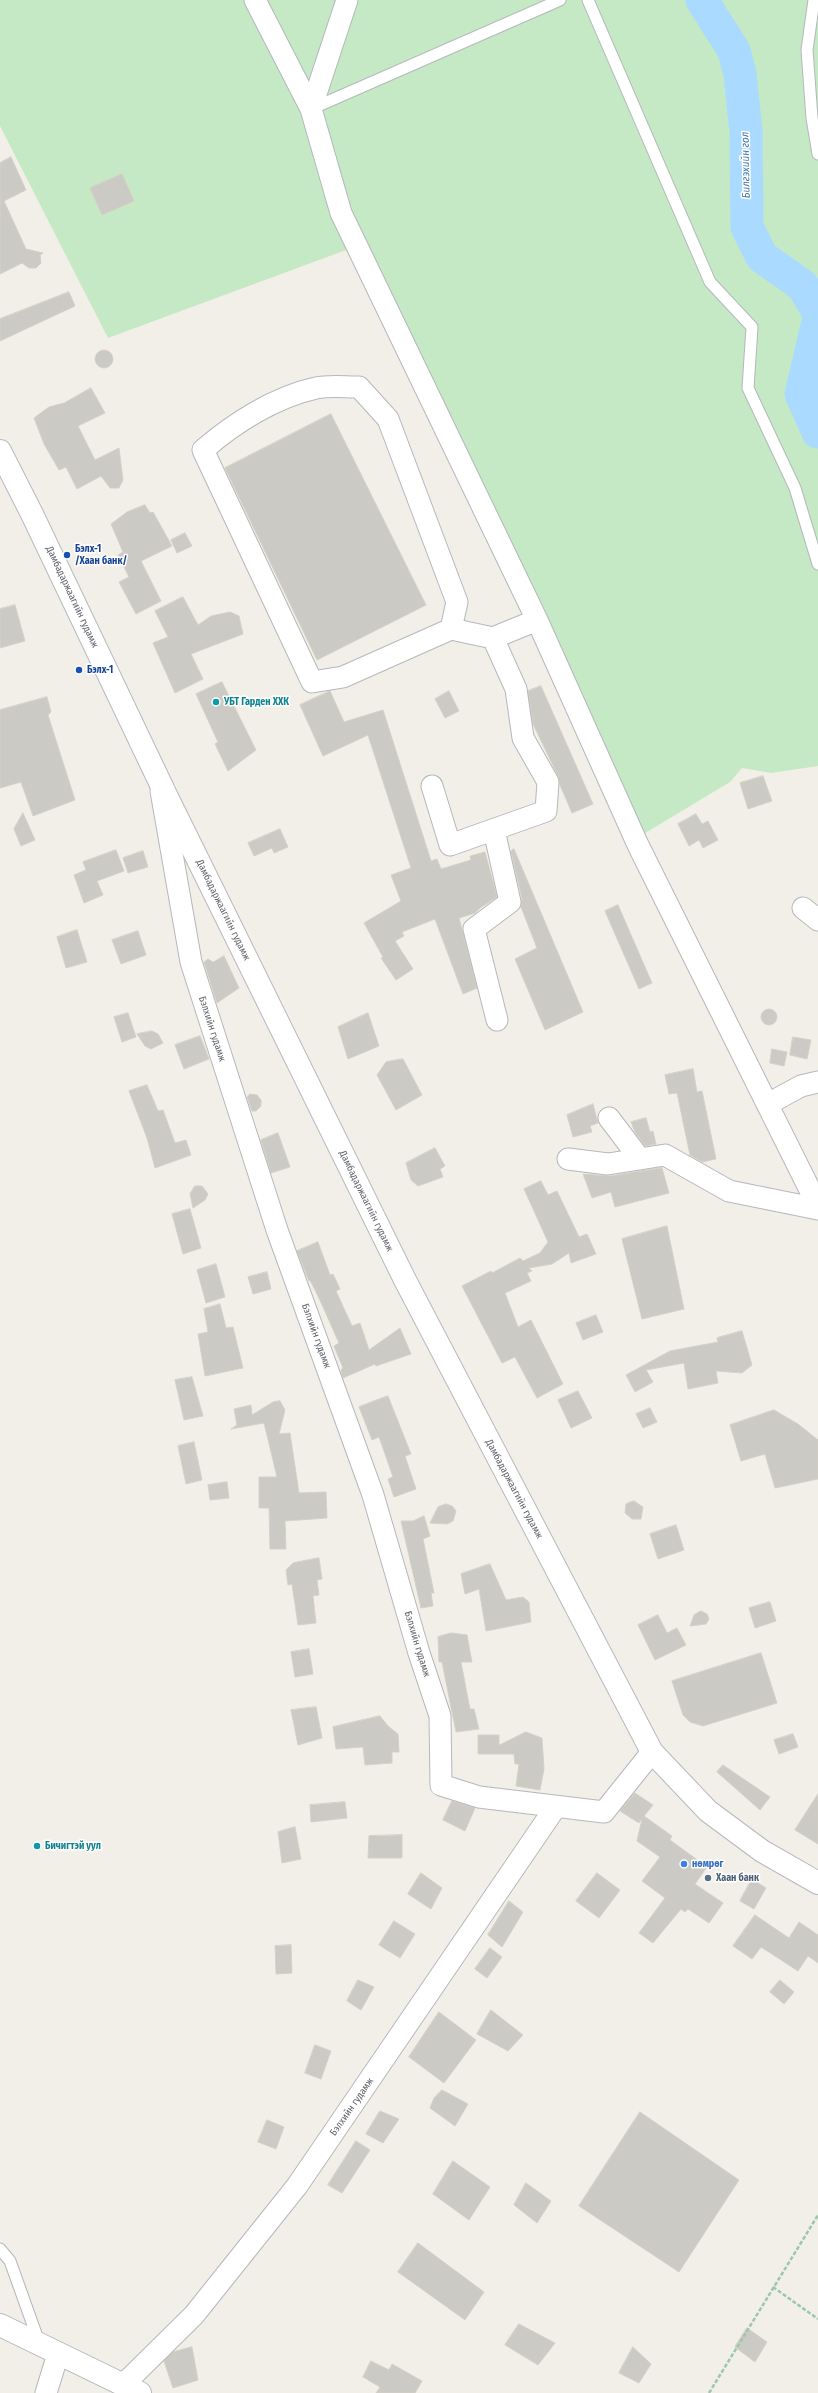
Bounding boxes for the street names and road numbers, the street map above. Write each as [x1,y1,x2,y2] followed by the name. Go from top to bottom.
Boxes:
[43,544,101,650] street label: Дамбадаржаагийн гудамж
[193,858,253,962] street label: Дамбадаржаагийн гудамж
[196,995,228,1063] street label: Бэлхийн гудамж
[336,1149,396,1253] street label: Дамбадаржаагийн гудамж
[299,1302,333,1370] street label: Бэлхийн гудамж
[483,1437,545,1541] street label: Дамбадаржаагийн гудамж
[401,1610,433,1678] street label: Бэлхийн гудамж
[328,2076,376,2138] street label: Бэлхийн гудамж

